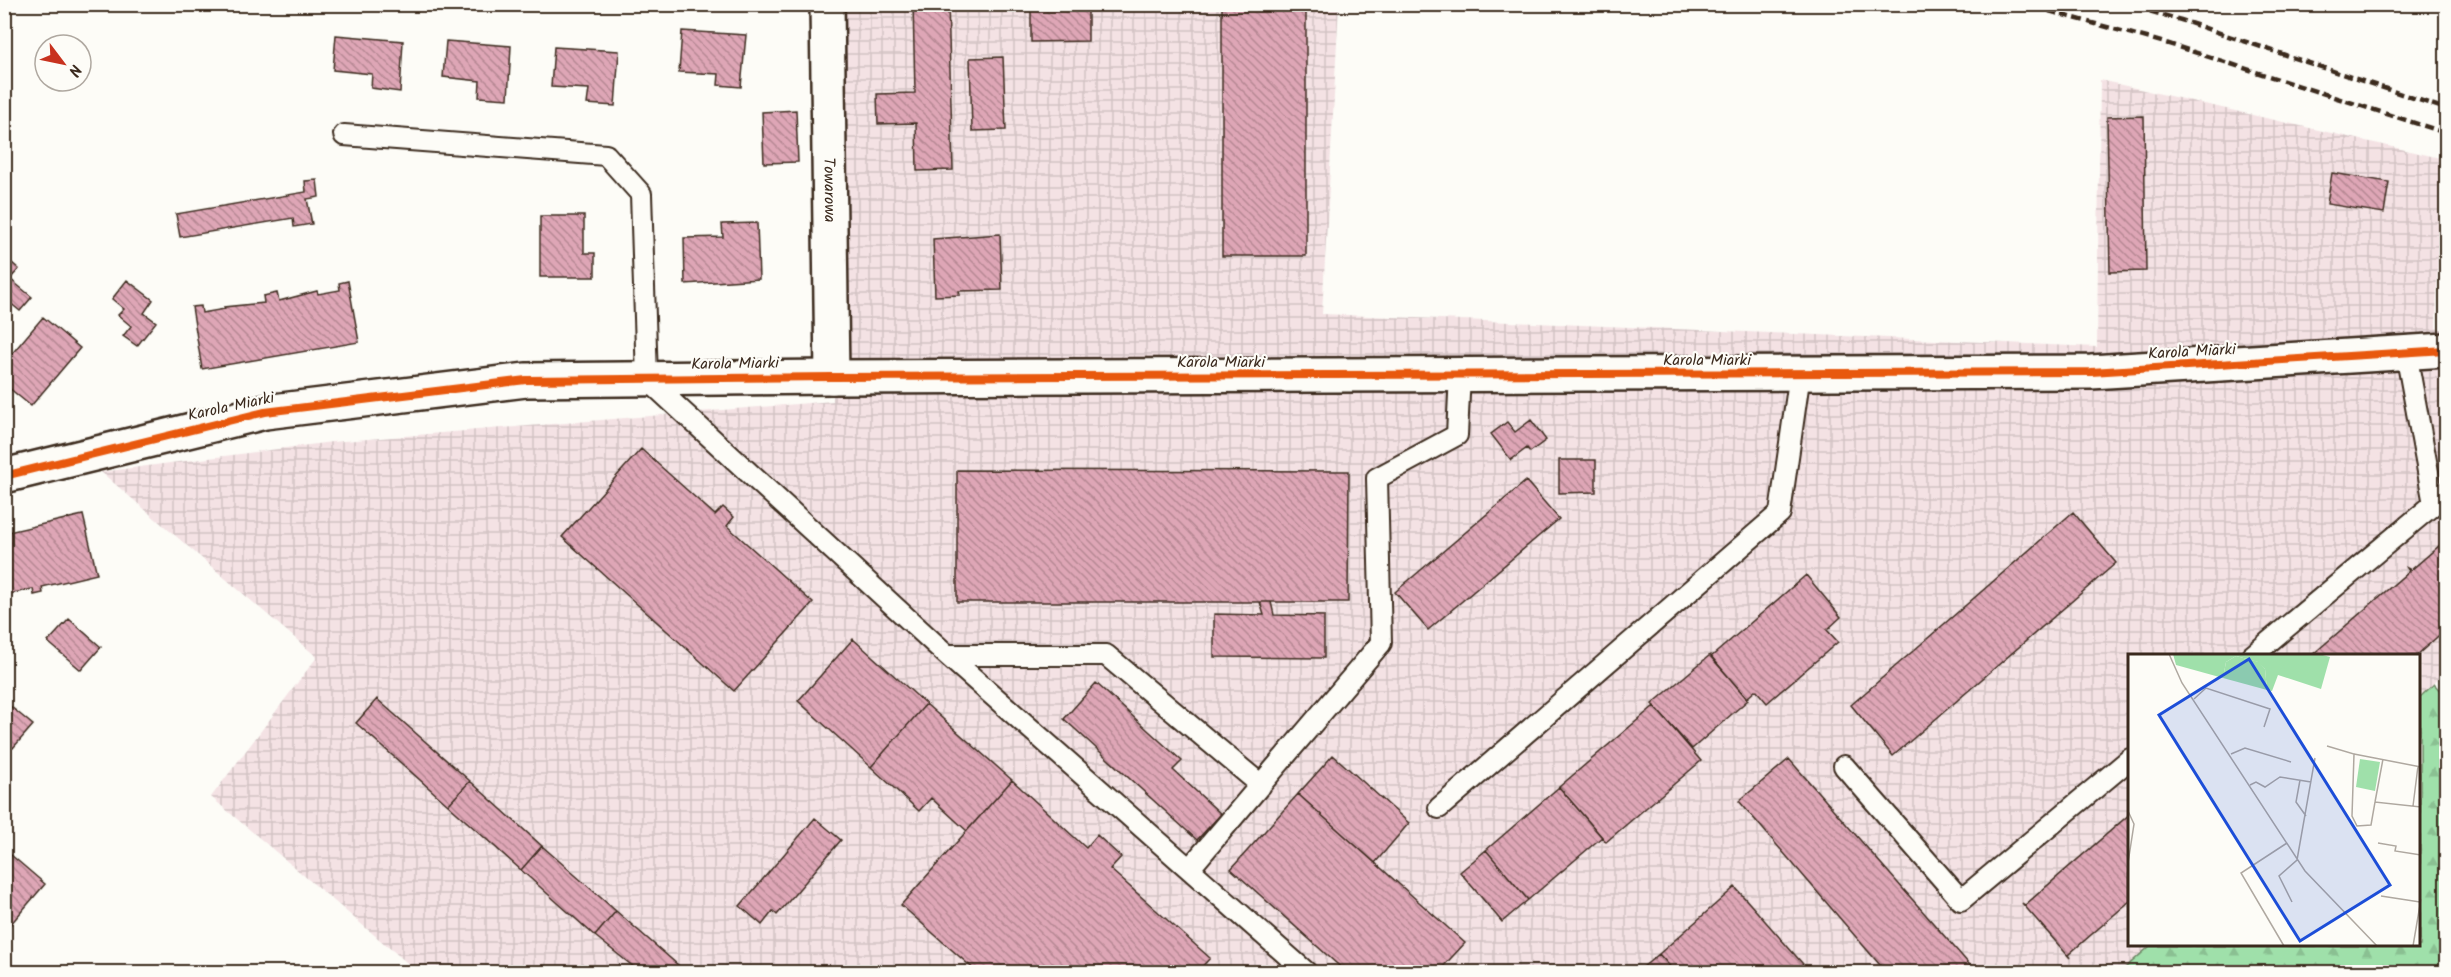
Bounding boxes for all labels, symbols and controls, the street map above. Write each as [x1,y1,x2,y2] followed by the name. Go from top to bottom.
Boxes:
[33,33,93,93] north arrow
[61,59,88,81] text: N
[817,157,842,223] street label: Towarowa
[2147,337,2238,367] street label: Karola Miarki
[1663,348,1752,373] street label: Karola Miarki
[1177,350,1266,375] street label: Karola Miarki
[691,351,780,377] street label: Karola Miarki
[185,385,278,428] street label: Karola Miarki
[2128,654,2421,947] inset map

